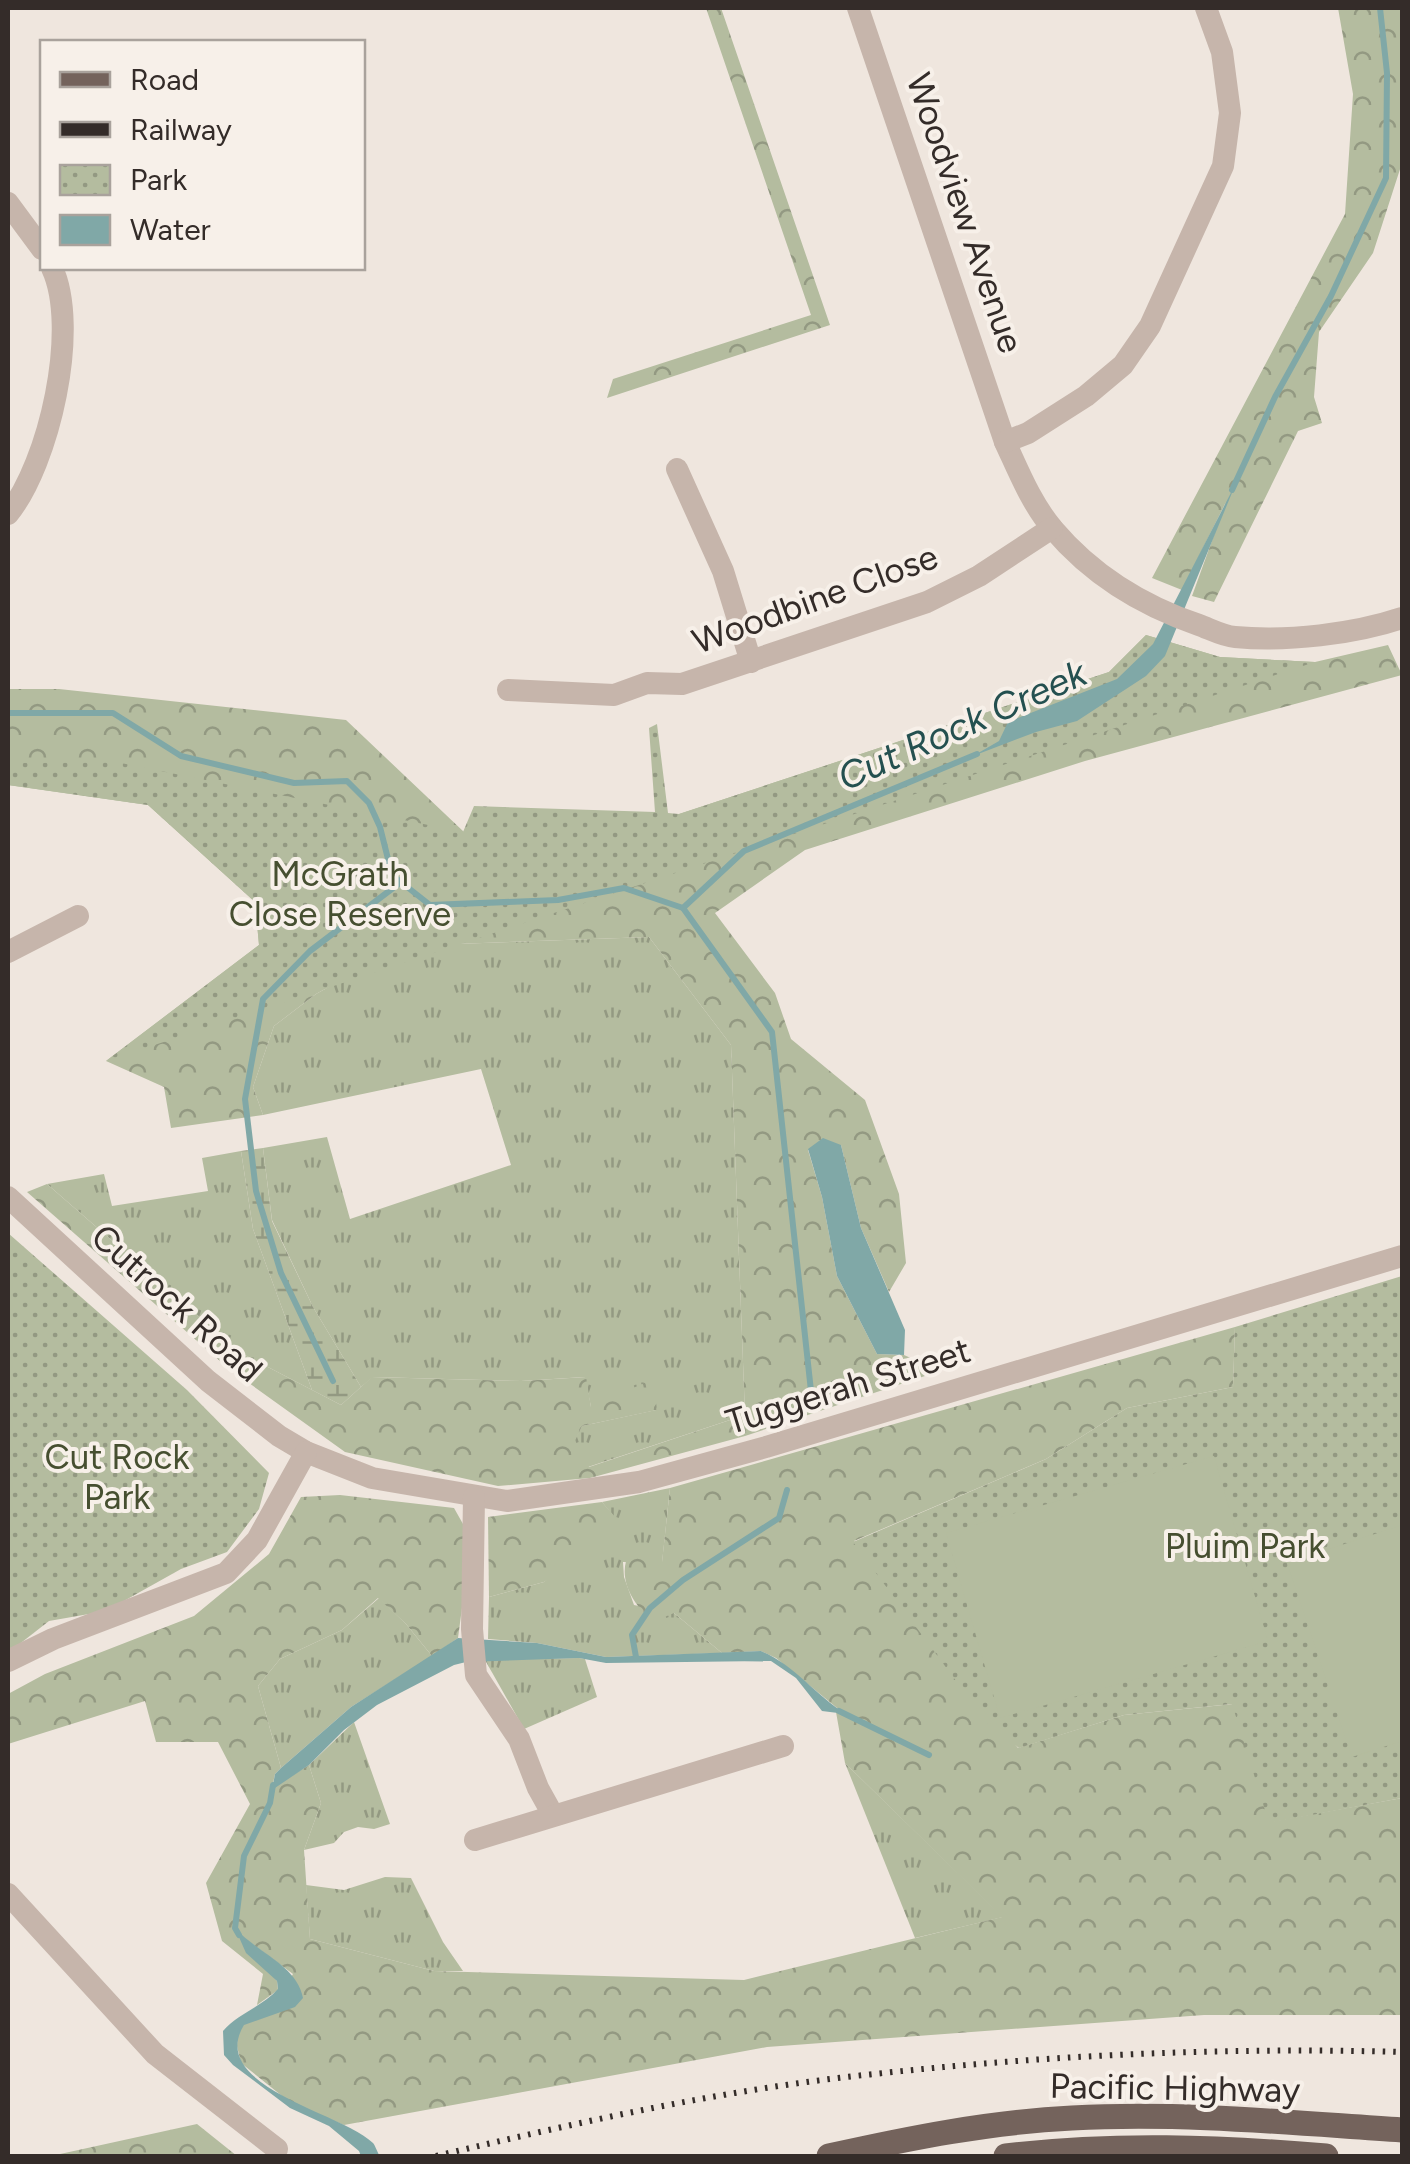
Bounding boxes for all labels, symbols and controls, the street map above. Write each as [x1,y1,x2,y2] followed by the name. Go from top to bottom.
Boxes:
[40,40,365,270] legend
[130,61,199,98] text: Road
[897,68,1033,358] street label: Woodview Avenue
[130,111,232,148] text: Railway
[130,161,188,198] text: Park
[130,211,211,248] text: Water
[687,535,943,663] street label: Woodbine Close
[830,649,1095,800] water label: Cut Rock Creek
[229,853,451,935] park label: McGrath Close Reserve
[83,1215,271,1391] street label: Cutrock Road
[721,1329,975,1443] street label: Tuggerah Street
[45,1436,189,1518] park label: Cut Rock Park
[1165,1525,1325,1567] park label: Pluim Park
[1049,2065,1301,2111] street label: Pacific Highway

